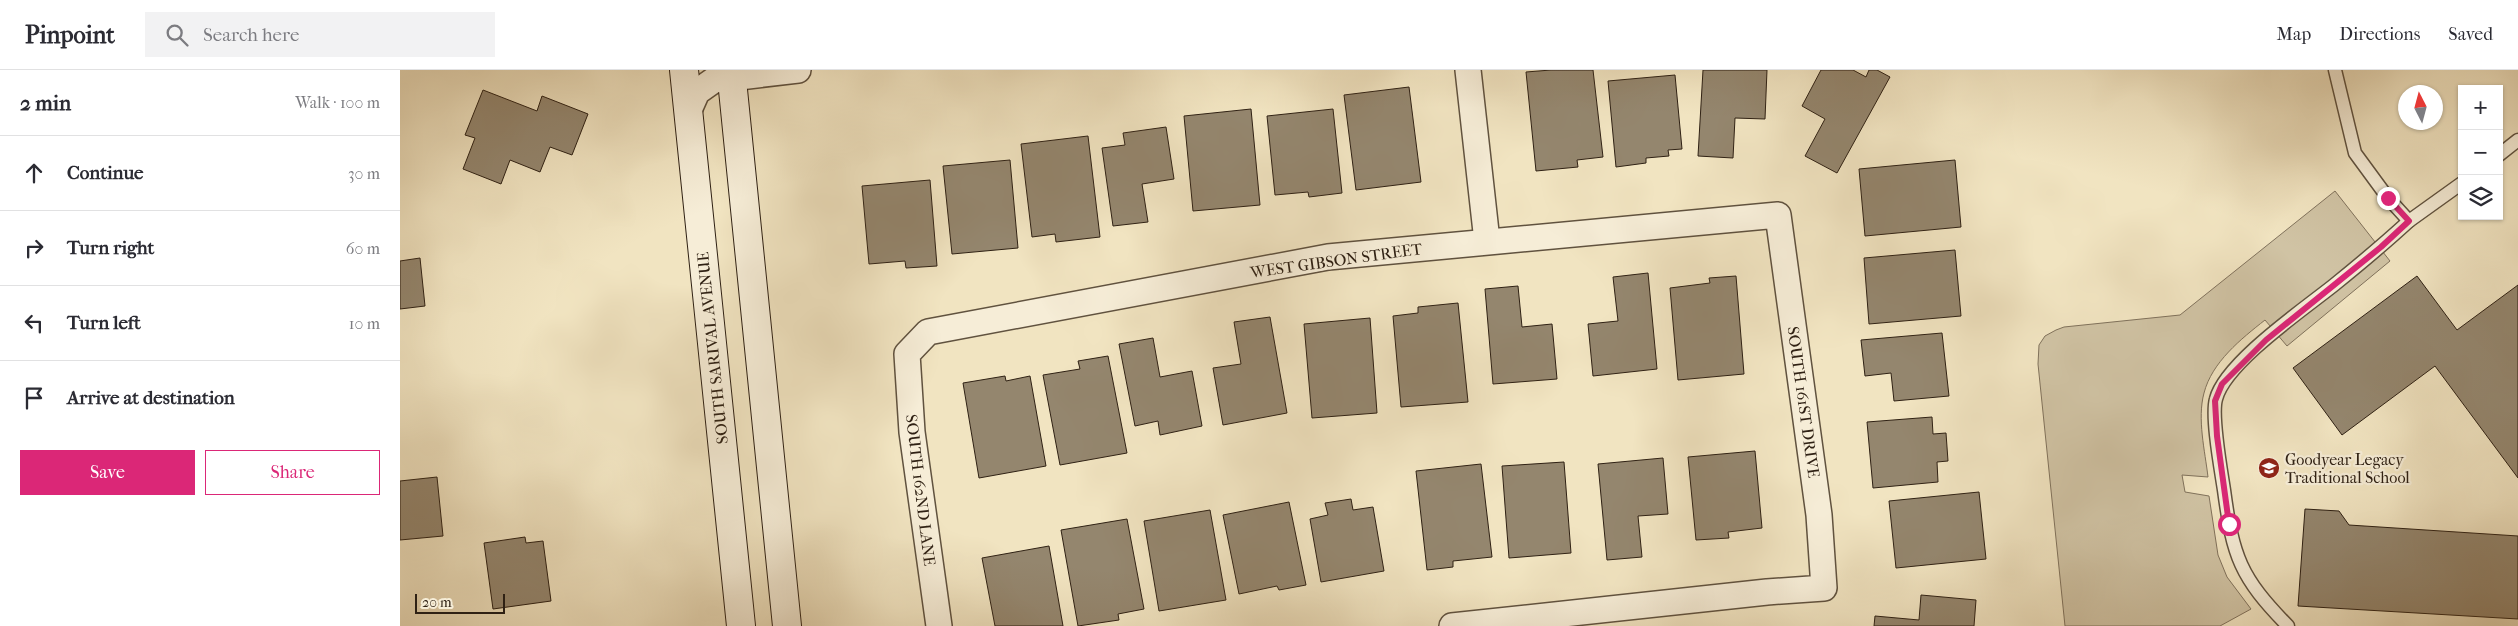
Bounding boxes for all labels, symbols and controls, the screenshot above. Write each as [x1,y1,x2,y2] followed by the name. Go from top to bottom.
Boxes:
[145,12,495,57] search box
[25,21,115,49] text: Pinpoint
[163,21,191,49] icon: search
[203,24,299,46] text: Search here
[2277,24,2311,45] text: Map
[2339,24,2420,45] text: Directions
[2448,24,2493,45] text: Saved
[2398,85,2443,130] north arrow
[2458,85,2503,220] map controls
[2458,85,2503,130] button: +
[20,91,71,115] text: 2 min
[295,93,380,112] text: Walk · 100 m
[2458,130,2503,175] button: −
[20,159,48,187] icon: ahead
[67,162,143,184] text: Continue
[348,164,380,183] text: 30 m
[2458,175,2503,220] button: layers
[2377,187,2400,210] route end
[20,234,48,262] icon: right
[67,237,154,259] text: Turn right
[346,239,380,258] text: 60 m
[1248,239,1423,282] street label: WEST GIBSON STREET
[693,251,732,445] street label: SOUTH SARIVAL AVENUE
[20,309,48,337] icon: left
[67,312,141,334] text: Turn left
[349,314,380,333] text: 10 m
[1783,325,1824,479] street label: SOUTH 161ST DRIVE
[20,384,48,412] icon: arrive
[67,387,235,409] text: Arrive at destination
[902,413,939,567] street label: SOUTH 162ND LANE
[20,450,195,495] button: Save
[205,450,380,495] button: Share
[2285,450,2410,487] place label: Goodyear Legacy Traditional School
[2257,456,2281,480] school or university icon: Goodyear Legacy Traditional School
[2218,513,2241,536] route start
[415,591,505,614] scale bar
[422,594,452,611] text: 20 m

